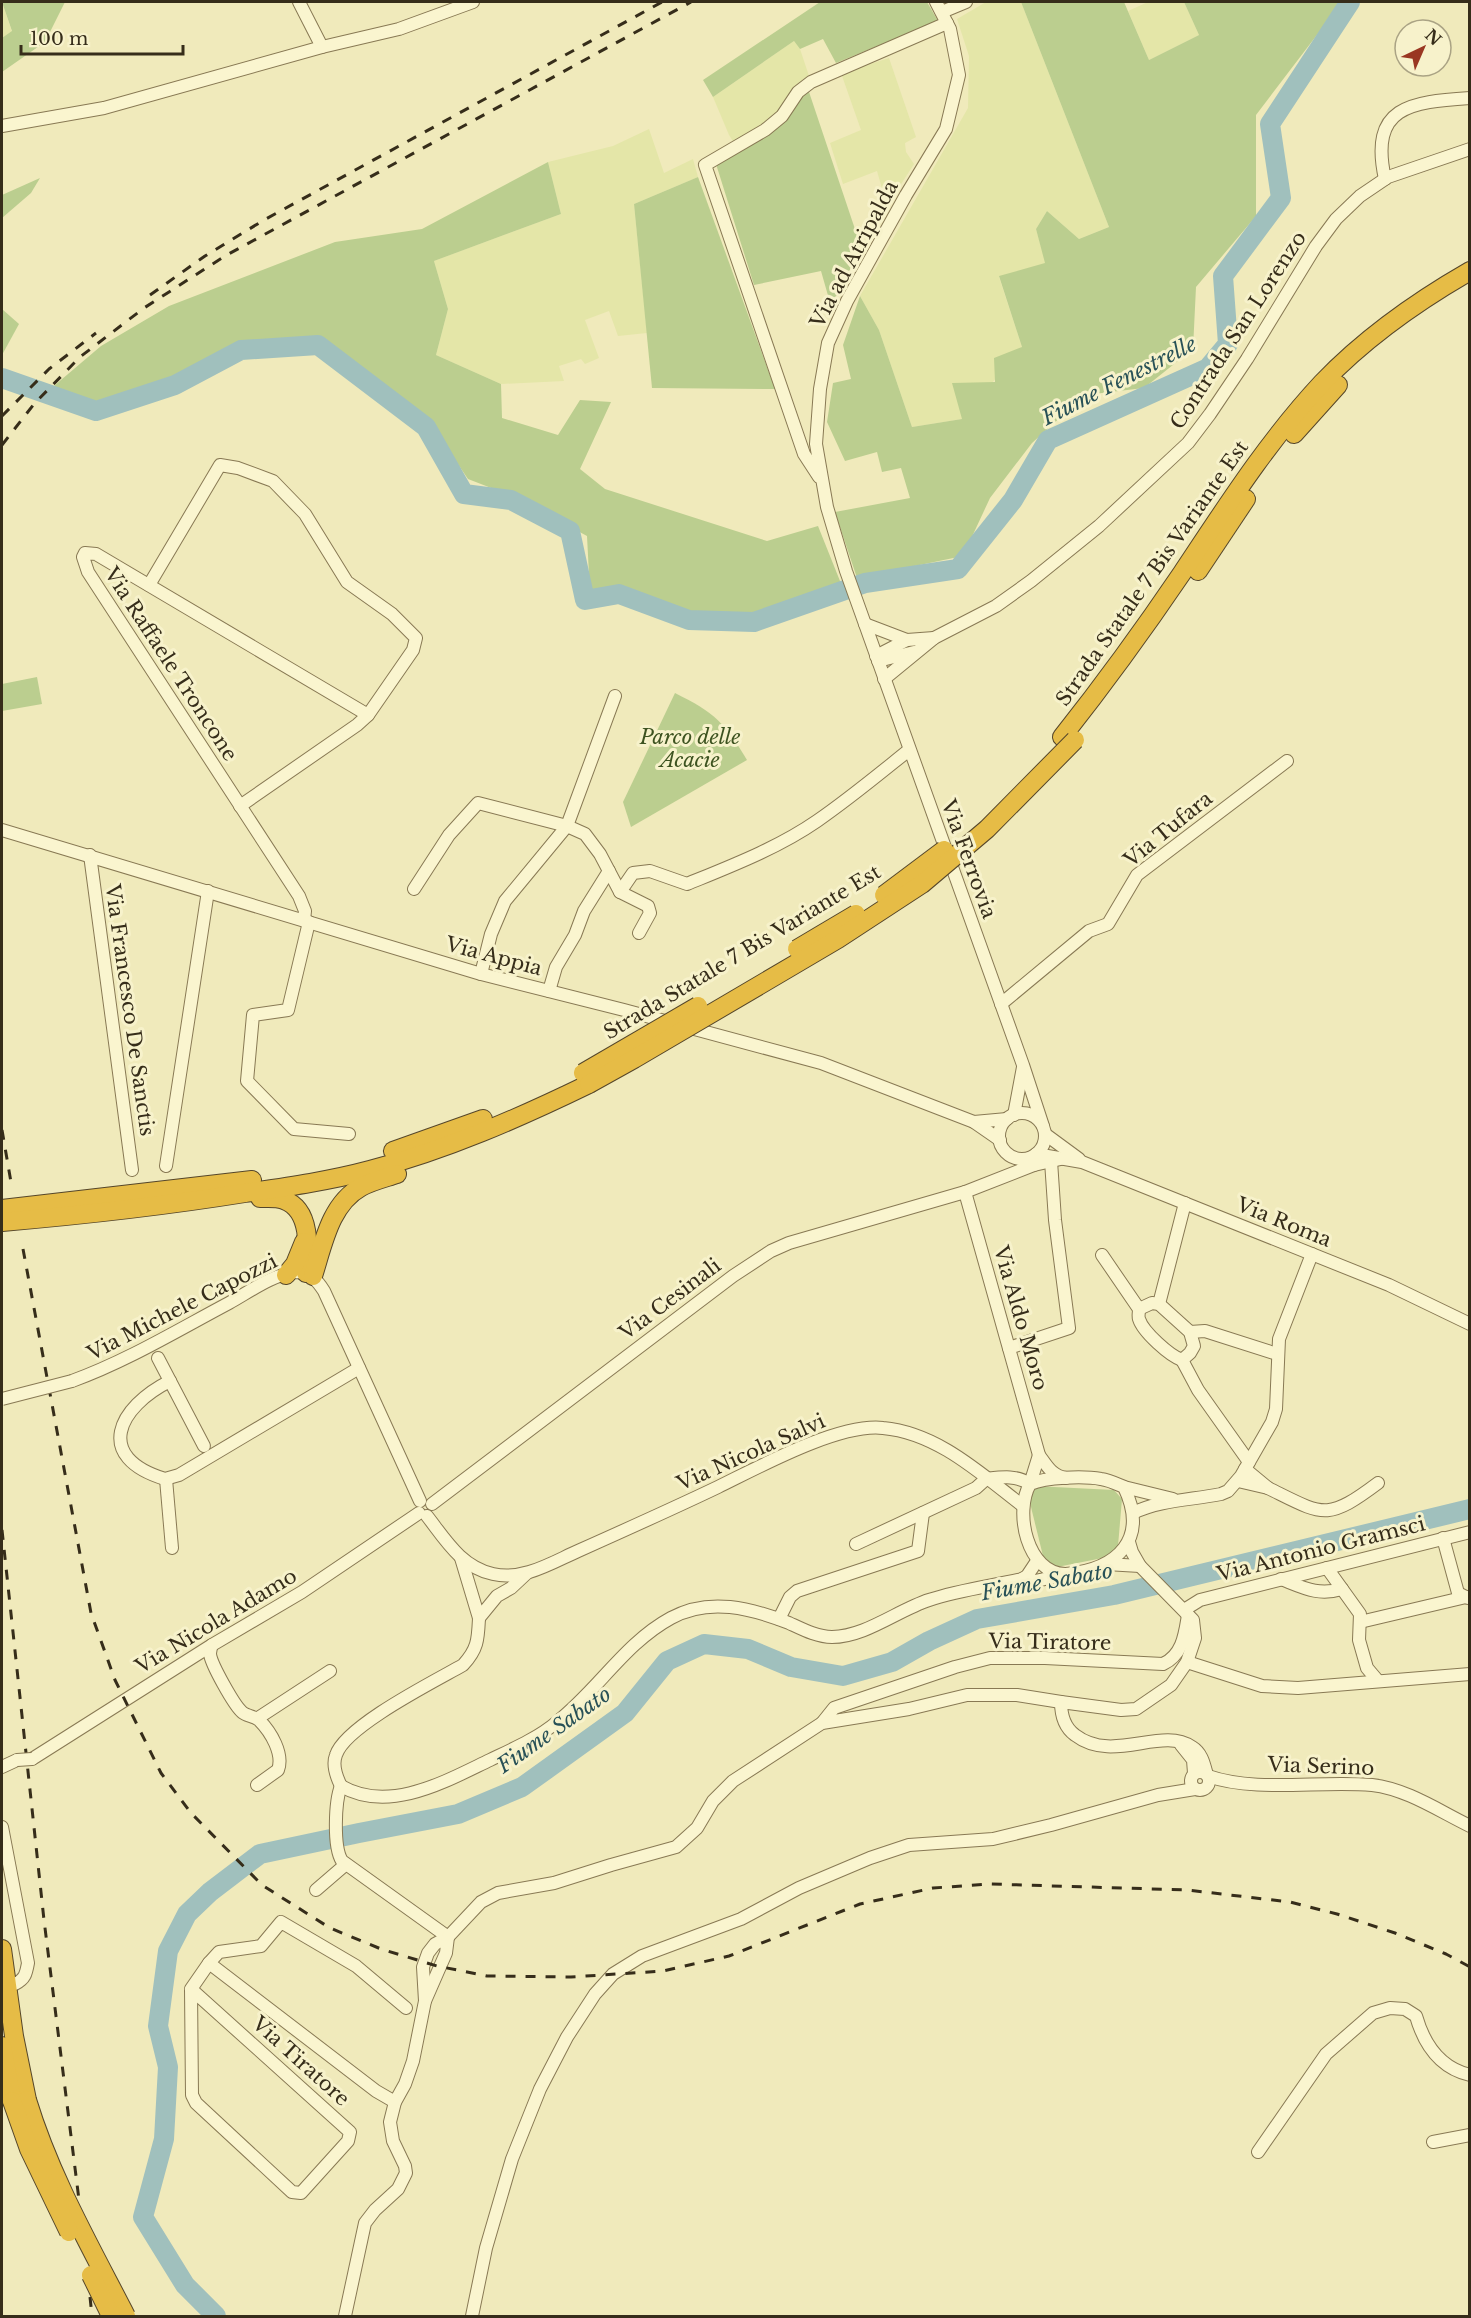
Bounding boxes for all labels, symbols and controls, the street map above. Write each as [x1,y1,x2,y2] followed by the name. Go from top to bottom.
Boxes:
[21,18,183,56] scale bar
[1393,18,1453,78] north arrow
[1421,25,1446,50] text: N
[30,28,88,50] text: 100 m
[805,175,903,333] street label: Via ad Atripalda
[1165,227,1311,433] street label: Contrada San Lorenzo
[1036,331,1201,432] water label: Fiume Fenestrelle
[1051,435,1254,710] street label: Strada Statale 7 Bis Variante Est
[99,562,243,765] street label: Via Raffaele Troncone
[639,725,740,772] park label: Parco delle Acacie
[1118,786,1218,872] street label: Via Tufara
[936,795,1002,923] street label: Via Ferrovia
[599,859,885,1044] street label: Strada Statale 7 Bis Variante Est
[100,881,160,1138] street label: Via Francesco De Sanctis
[442,931,546,981] street label: Via Appia
[1232,1192,1336,1252] street label: Via Roma
[989,1242,1053,1393] street label: Via Aldo Moro
[82,1249,281,1366] street label: Via Michele Capozzi
[614,1253,725,1345] street label: Via Cesinali
[672,1408,829,1496] street label: Via Nicola Salvi
[1214,1511,1428,1587] street label: Via Antonio Gramsci
[978,1558,1115,1607] water label: Fiume Sabato
[130,1563,301,1679] street label: Via Nicola Adamo
[987,1629,1112,1655] street label: Via Tiratore
[491,1681,616,1779] water label: Fiume Sabato
[1266,1752,1375,1780] street label: Via Serino
[247,2010,355,2111] street label: Via Tiratore

